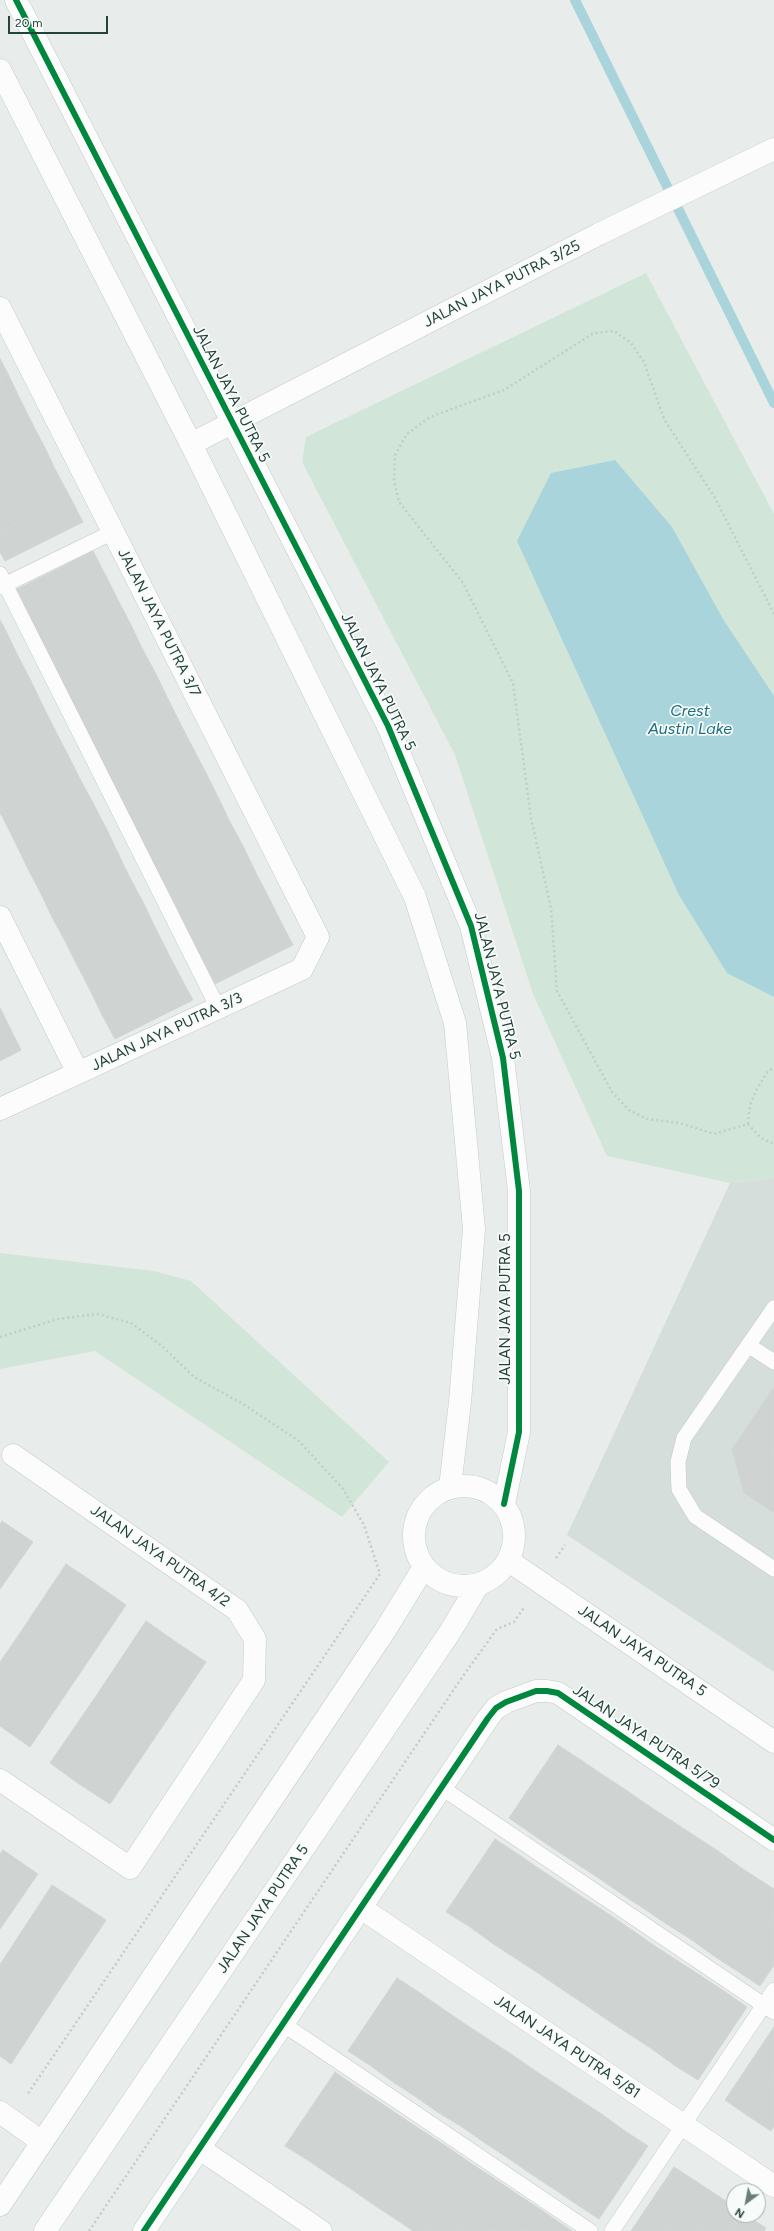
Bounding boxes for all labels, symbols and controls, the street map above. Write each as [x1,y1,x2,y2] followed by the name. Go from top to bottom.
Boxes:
[10,8,110,34] scale bar
[15,16,43,30] text: 20 m
[421,237,583,331] street label: JALAN JAYA PUTRA 3/25
[189,323,273,465] street label: JALAN JAYA PUTRA 5
[114,546,204,700] street label: JALAN JAYA PUTRA 3/7
[337,610,419,754] street label: JALAN JAYA PUTRA 5
[648,701,732,739] water label: Crest Austin Lake
[470,911,524,1061] street label: JALAN JAYA PUTRA 5
[89,989,245,1075] street label: JALAN JAYA PUTRA 3/3
[497,1233,515,1385] street label: JALAN JAYA PUTRA 5
[87,1501,233,1611] street label: JALAN JAYA PUTRA 4/2
[574,1601,710,1701] street label: JALAN JAYA PUTRA 5
[569,1681,723,1793] street label: JALAN JAYA PUTRA 5/79
[213,1841,313,1977] street label: JALAN JAYA PUTRA 5
[491,1991,643,2103] street label: JALAN JAYA PUTRA 5/81
[726,2183,766,2223] north arrow
[733,2205,747,2221] text: N

